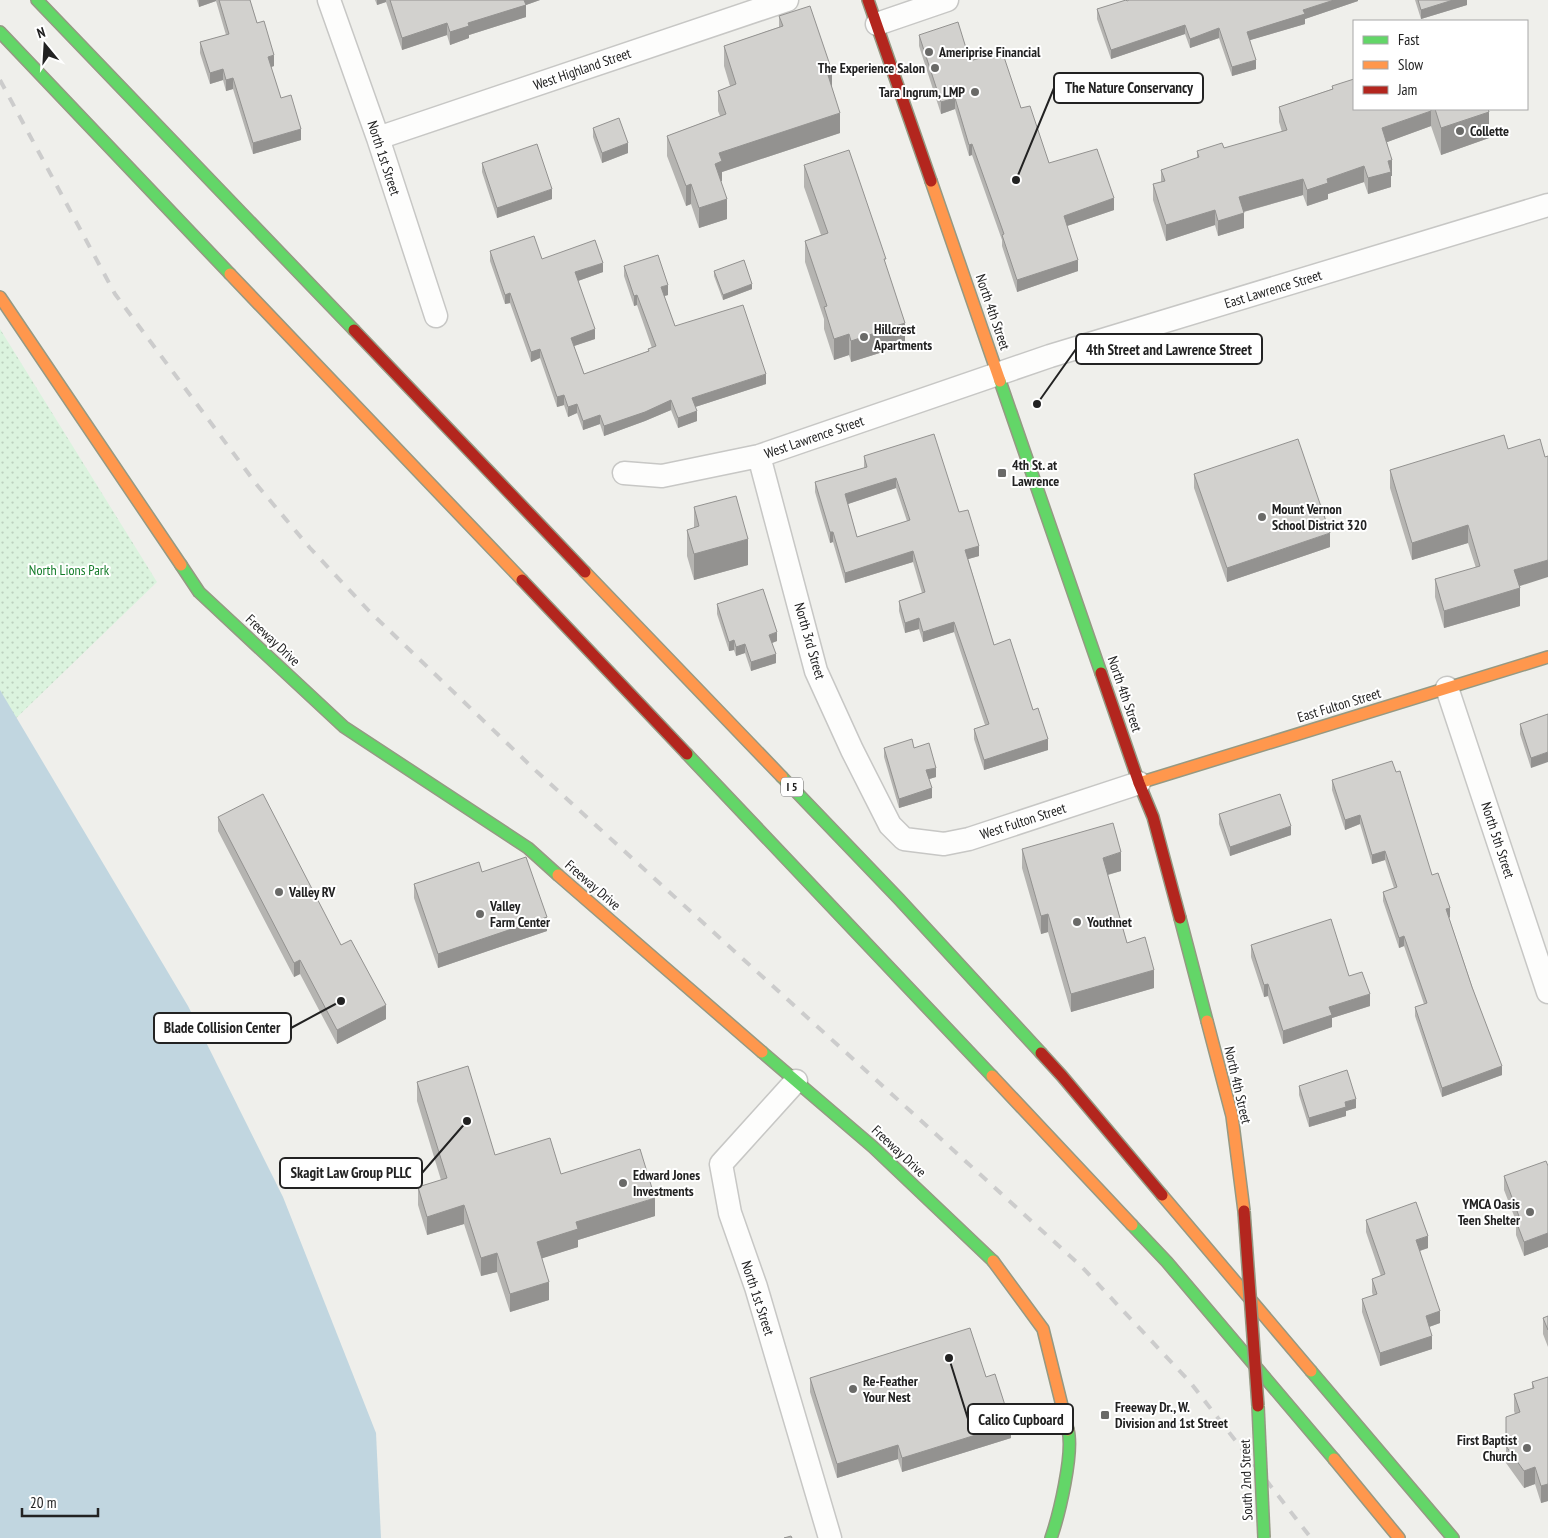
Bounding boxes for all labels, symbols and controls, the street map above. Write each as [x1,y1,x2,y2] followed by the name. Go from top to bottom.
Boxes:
[20,20,70,70] north arrow
[1353,20,1528,110] legend
[35,23,47,42] text: N
[1398,30,1419,49] text: Fast
[938,43,1041,61] place label: Ameriprise Financial
[531,44,633,94] street label: West Highland Street
[923,46,935,58] marker: Ameriprise Financial
[1398,55,1423,74] text: Slow
[818,59,925,77] place label: The Experience Salon
[929,62,941,74] marker: The Experience Salon
[1054,73,1203,103] callout: The Nature Conservancy
[1065,78,1194,97] text: The Nature Conservancy
[1397,80,1417,99] text: Jam
[879,83,965,101] place label: Tara Ingrum, LMP
[969,86,981,98] marker: Tara Ingrum, LMP
[363,118,405,198] street label: North 1st Street
[1470,122,1509,140] place label: Collette
[1454,125,1466,137] marker: Collette
[1222,266,1324,312] street label: East Lawrence Street
[972,272,1014,352] street label: North 4th Street
[873,320,932,354] place label: Hillcrest Apartments
[858,331,870,343] marker: Hillcrest Apartments
[1076,334,1262,364] callout: 4th Street and Lawrence Street
[1086,340,1253,359] text: 4th Street and Lawrence Street
[762,412,866,462] street label: West Lawrence Street
[1012,456,1059,490] place label: 4th St. at Lawrence
[996,467,1008,479] marker: 4th St. at Lawrence
[1272,500,1367,534] place label: Mount Vernon School District 320
[1256,511,1268,523] marker: Mount Vernon School District 320
[29,561,110,579] park label: North Lions Park
[790,601,830,682] street label: North 3rd Street
[242,610,304,670] street label: Freeway Drive
[1104,654,1146,734] street label: North 4th Street
[1295,684,1383,726] street label: East Fulton Street
[781,778,803,796] road number: I 5
[978,799,1068,843] street label: West Fulton Street
[1477,800,1519,880] street label: North 5th Street
[561,856,625,914] street label: Freeway Drive
[288,883,336,901] place label: Valley RV
[273,886,285,898] marker: Valley RV
[489,897,551,931] place label: Valley Farm Center
[474,908,486,920] marker: Valley Farm Center
[1086,913,1132,931] place label: Youthnet
[1071,916,1083,928] marker: Youthnet
[154,1013,291,1043] callout: Blade Collision Center
[164,1018,281,1037] text: Blade Collision Center
[1220,1044,1256,1126] street label: North 4th Street
[868,1121,930,1181] street label: Freeway Drive
[280,1158,422,1188] callout: Skagit Law Group PLLC
[290,1163,412,1182] text: Skagit Law Group PLLC
[633,1166,700,1200] place label: Edward Jones Investments
[617,1177,629,1189] marker: Edward Jones Investments
[1458,1195,1521,1229] place label: YMCA Oasis Teen Shelter
[1524,1206,1536,1218] marker: YMCA Oasis Teen Shelter
[737,1258,779,1338] street label: North 1st Street
[862,1372,919,1406] place label: Re-Feather Your Nest
[847,1383,859,1395] marker: Re-Feather Your Nest
[1115,1398,1228,1432] place label: Freeway Dr., W. Division and 1st Street
[968,1404,1073,1434] callout: Calico Cupboard
[1099,1409,1111,1421] marker: Freeway Dr., W. Division and 1st Street
[978,1410,1064,1429] text: Calico Cupboard
[1457,1431,1517,1465] place label: First Baptist Church
[1236,1439,1256,1521] street label: South 2nd Street
[1521,1442,1533,1454] marker: First Baptist Church
[22,1486,99,1518] scale bar
[30,1493,56,1512] text: 20 m

